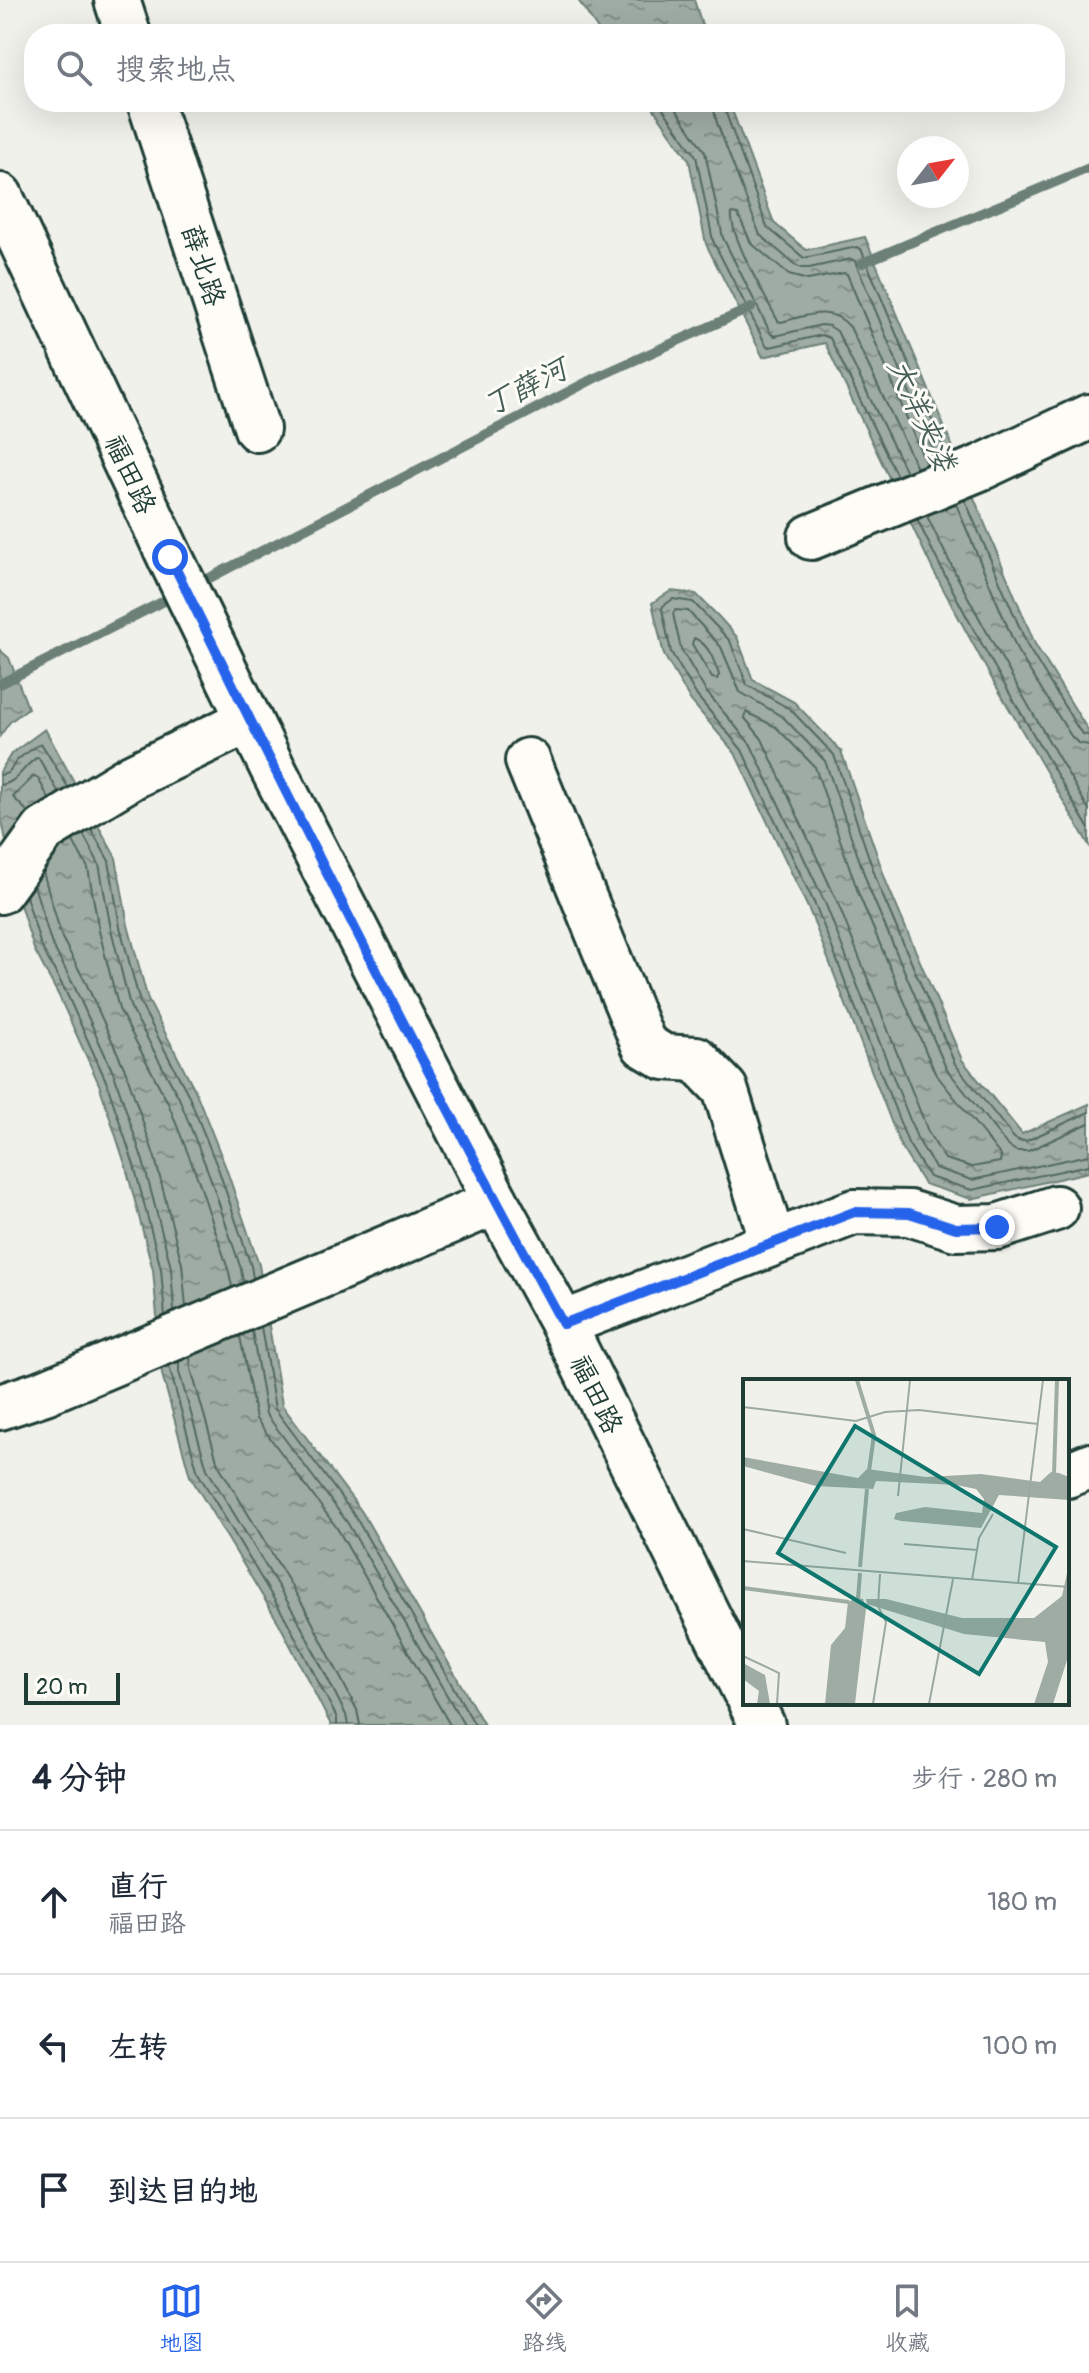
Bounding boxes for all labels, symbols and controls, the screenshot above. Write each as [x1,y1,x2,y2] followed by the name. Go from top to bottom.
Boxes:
[24,24,1065,112] search box
[52,46,96,90] icon: search
[116,51,236,88] text: 搜索地点
[897,136,969,208] north arrow
[173,220,232,311] street label: 薛北路
[477,348,578,424] water label: 丁薛河
[879,353,965,479] water label: 大洋夹溇
[96,429,163,520] street label: 福田路
[152,539,188,575] route start
[979,1209,1015,1245] route end
[562,1349,630,1440] street label: 福田路
[743,1379,1069,1705] inset map
[24,1669,120,1705] scale bar
[36,1673,88,1701] text: 20 m
[32,1757,127,1800] text: 4 分钟
[911,1763,1057,1795] text: 步行 · 280 m
[108,1868,168,1905] text: 直行
[32,1880,76,1924] icon: ahead
[987,1886,1057,1918] text: 180 m
[108,1908,186,1940] text: 福田路
[32,2024,76,2068] icon: left
[108,2029,168,2066] text: 左转
[983,2030,1057,2062] text: 100 m
[32,2168,76,2212] icon: arrive
[108,2173,258,2210] text: 到达目的地
[159,2279,204,2357] tab: 地图
[522,2279,567,2357] tab: 路线
[885,2279,930,2357] tab: 收藏

